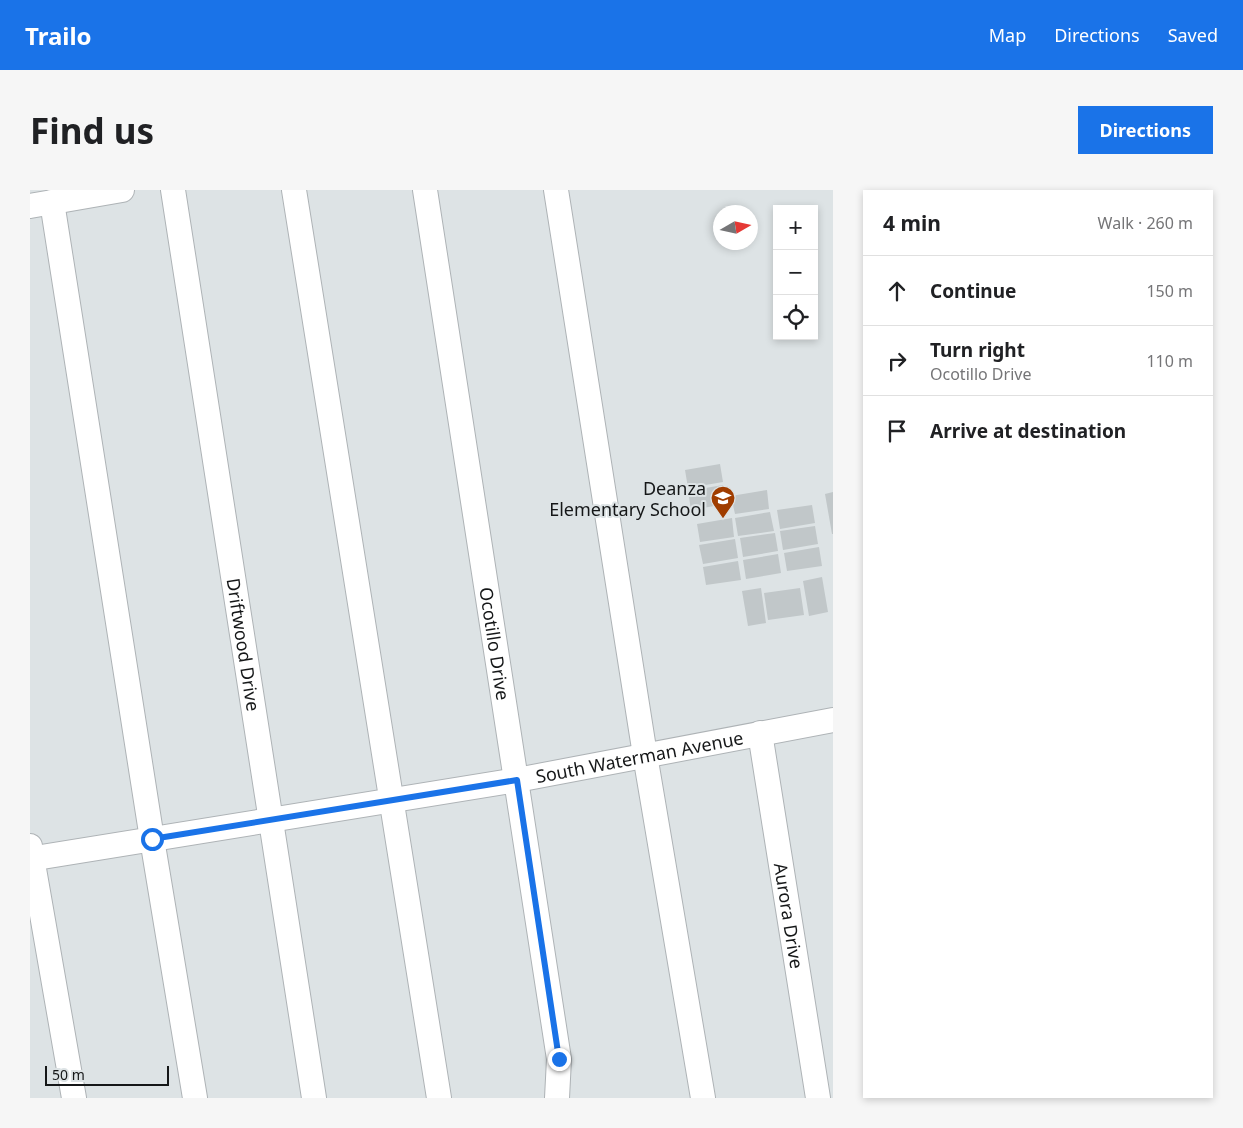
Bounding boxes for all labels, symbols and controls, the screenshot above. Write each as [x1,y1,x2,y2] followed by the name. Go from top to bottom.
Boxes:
[25,19,92,52] text: Trailo
[989,23,1026,47] text: Map
[1054,23,1140,47] text: Directions
[1168,23,1218,47] text: Saved
[1078,106,1213,154] button: Directions
[30,107,154,154] text: Find us
[713,205,758,250] north arrow
[773,205,818,340] map controls
[773,205,818,250] button: +
[883,209,941,237] text: 4 min
[1098,212,1193,234] text: Walk · 260 m
[773,250,818,295] button: −
[883,277,911,305] icon: ahead
[930,278,1016,304] text: Continue
[1146,280,1193,302] text: 150 m
[773,295,818,340] button: locate
[930,337,1025,363] text: Turn right
[883,347,911,375] icon: right
[1146,350,1193,372] text: 110 m
[930,363,1031,385] text: Ocotillo Drive
[883,417,911,445] icon: arrive
[930,418,1126,444] text: Arrive at destination
[549,476,706,521] place label: Deanza Elementary School
[710,485,736,519] school or university icon: Deanza Elementary School
[221,576,266,713] street label: Driftwood Drive
[474,585,516,702] street label: Ocotillo Drive
[534,725,745,788] street label: South Waterman Avenue
[141,828,164,851] route start
[769,861,809,970] street label: Aurora Drive
[548,1048,571,1071] route end
[45,1063,169,1086] scale bar
[52,1065,85,1084] text: 50 m

